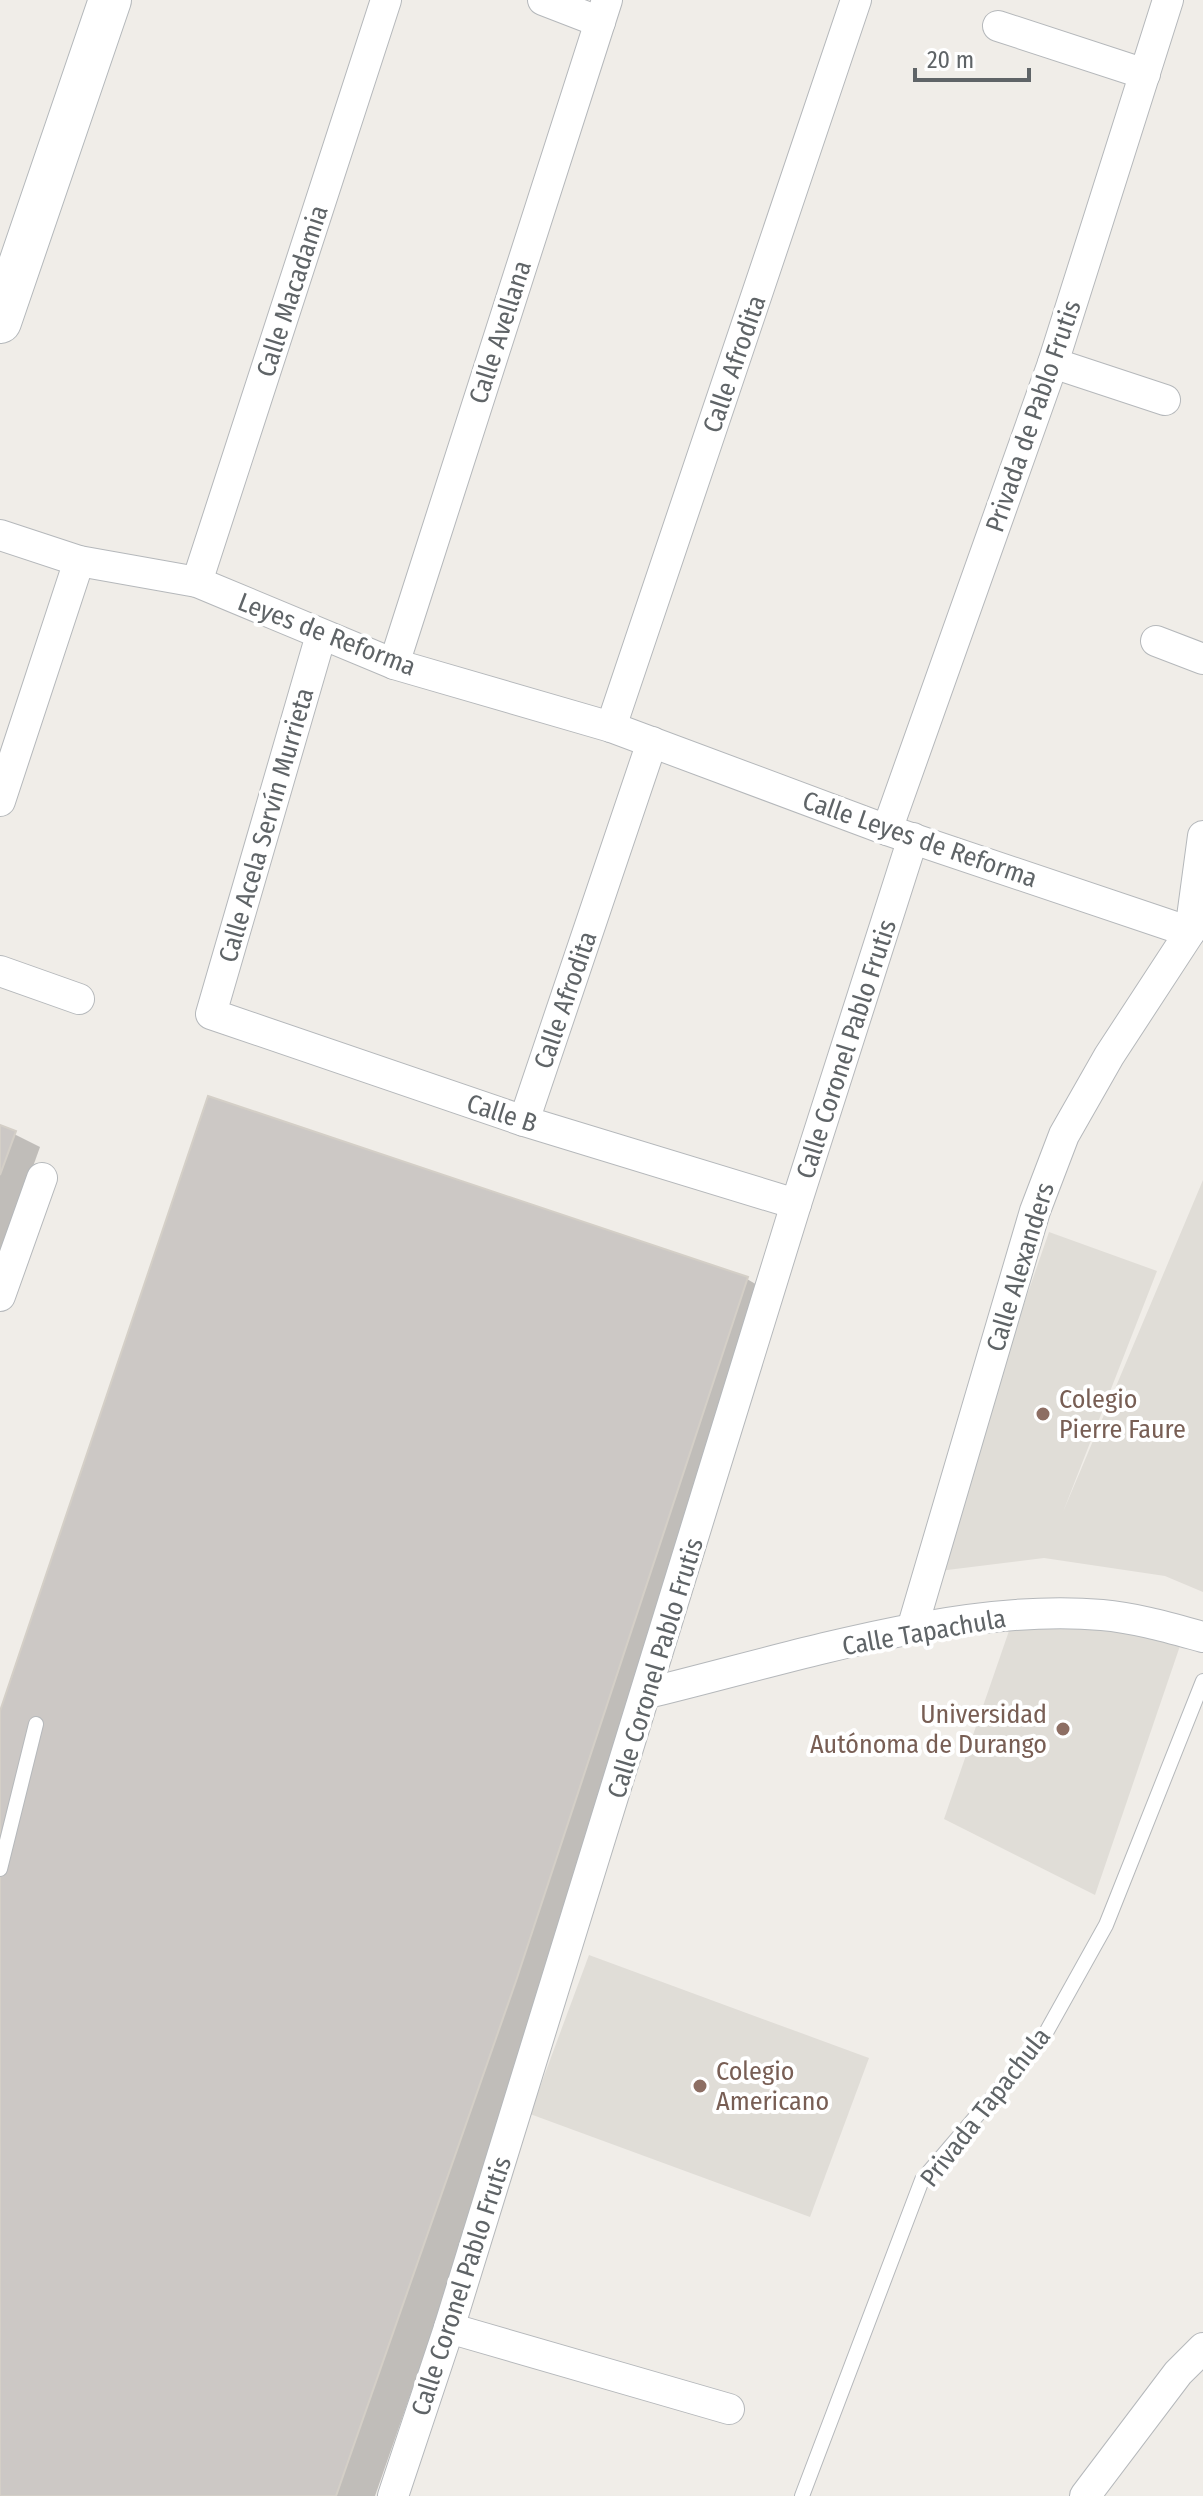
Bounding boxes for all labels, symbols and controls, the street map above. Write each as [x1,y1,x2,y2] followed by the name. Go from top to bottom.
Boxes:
[915,32,1029,82] scale bar
[927,46,974,74] text: 20 m
[250,201,335,381] street label: Calle Macadamia
[463,257,538,408] street label: Calle Avellana
[697,291,772,437] street label: Calle Afrodita
[979,296,1088,536] street label: Privada de Pablo Frutis
[234,586,420,683] street label: Leyes de Reforma
[212,684,321,966] street label: Calle Acela Servín Murrieta
[799,785,1041,894] street label: Calle Leyes de Reforma
[790,916,903,1183] street label: Calle Coronel Pablo Frutis
[528,927,603,1073] street label: Calle Afrodita
[463,1088,541,1139] street label: Calle B
[980,1179,1061,1355] street label: Calle Alexanders
[1059,1384,1186,1445] place label: Colegio Pierre Faure
[1034,1405,1052,1423] marker: Colegio Pierre Faure
[601,1534,710,1802] street label: Calle Coronel Pablo Frutis
[840,1603,1008,1662] street label: Calle Tapachula
[810,1699,1047,1760] place label: Universidad Autónoma de Durango
[1054,1720,1072,1738] marker: Universidad Autónoma de Durango
[914,2022,1057,2193] street label: Privada Tapachula
[716,2056,829,2117] place label: Colegio Americano
[691,2077,709,2095] marker: Colegio Americano
[405,2153,518,2420] street label: Calle Coronel Pablo Frutis

